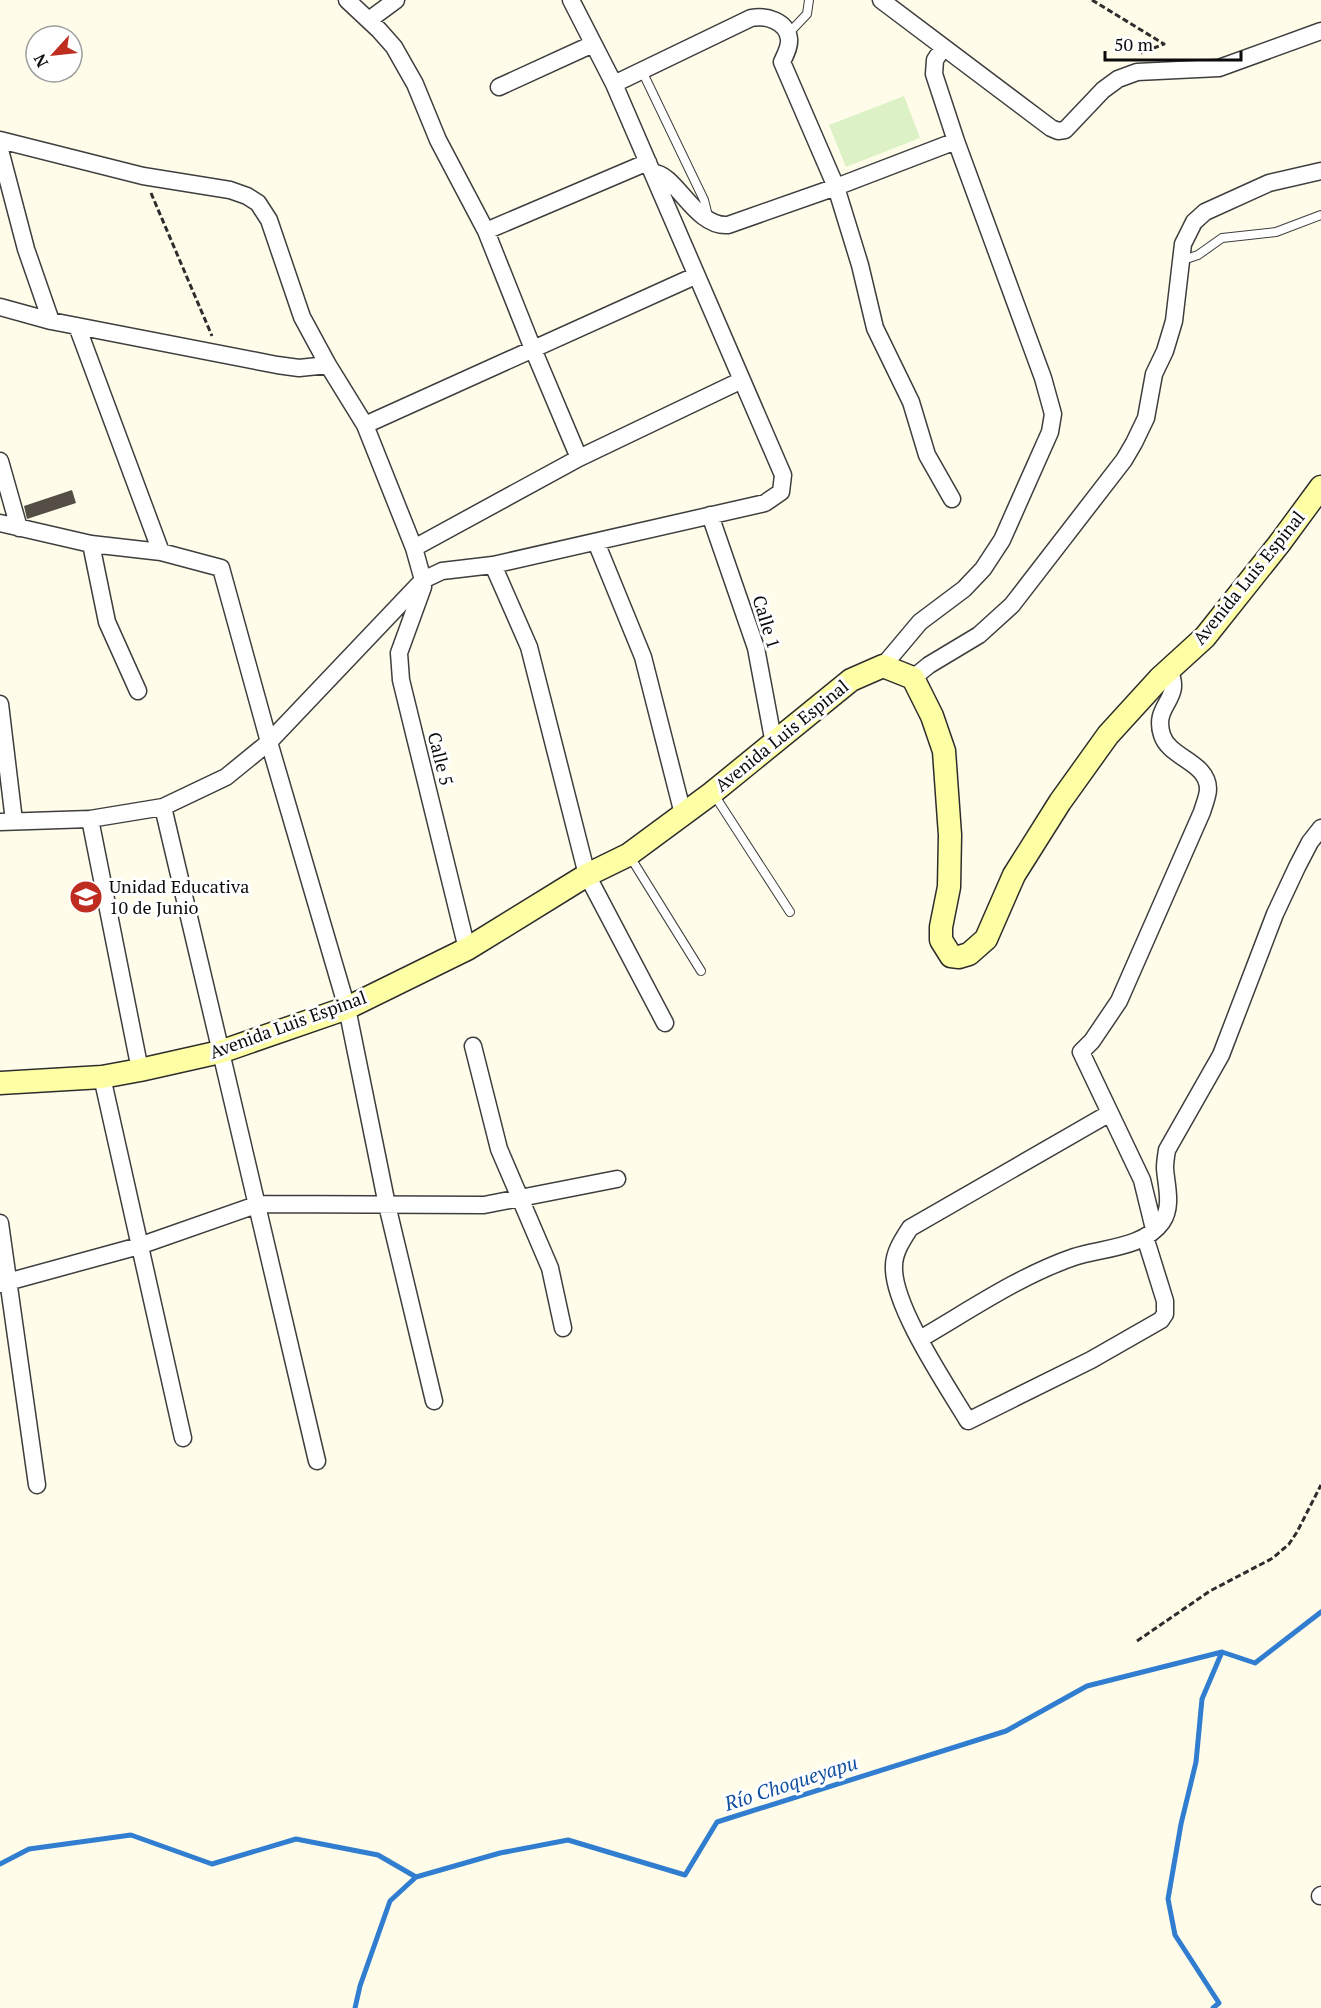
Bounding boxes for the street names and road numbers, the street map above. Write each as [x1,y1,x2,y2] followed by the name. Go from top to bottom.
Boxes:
[1187,506,1310,649] street label: Avenida Luis Espinal
[748,592,786,651] street label: Calle 1
[710,674,853,797] street label: Avenida Luis Espinal
[423,729,459,788] street label: Calle 5
[206,985,369,1064] street label: Avenida Luis Espinal

